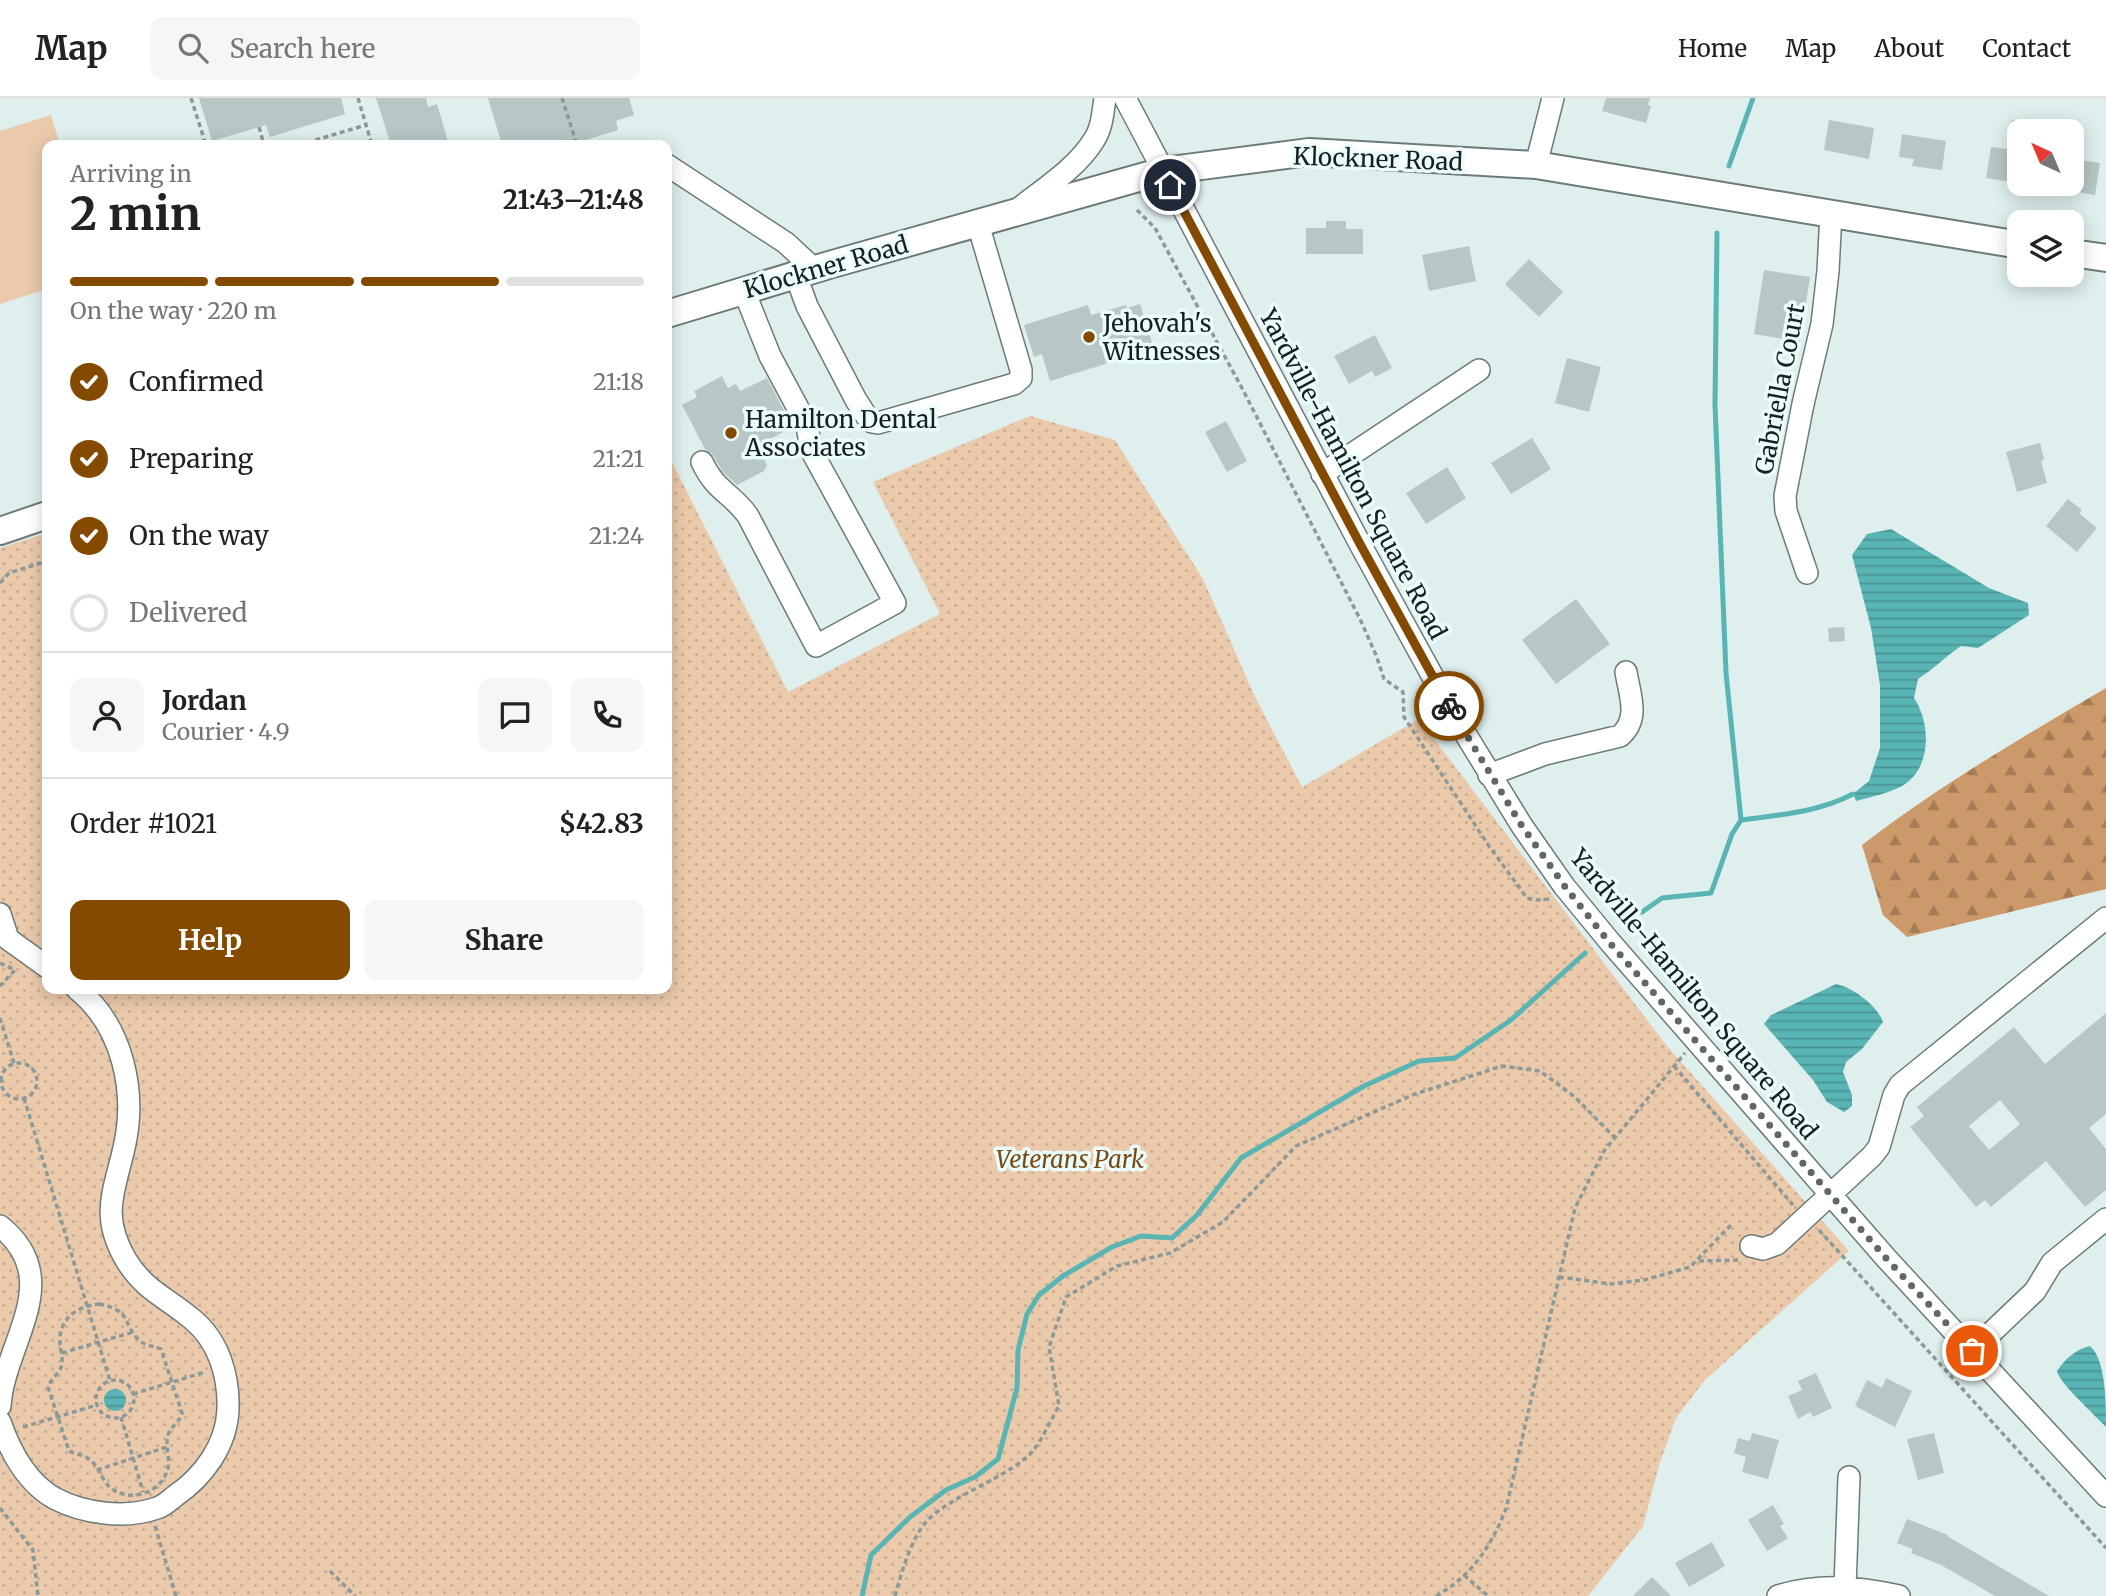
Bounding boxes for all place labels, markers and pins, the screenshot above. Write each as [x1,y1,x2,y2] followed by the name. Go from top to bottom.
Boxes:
[1140,155,1200,215] pin
[1102,308,1221,367] place label: Jehovah's Witnesses
[1081,329,1097,345] marker: Jehovah's Witnesses
[744,404,937,463] place label: Hamilton Dental Associates
[723,425,739,441] marker: Hamilton Dental Associates
[1942,1321,2002,1381] pin

